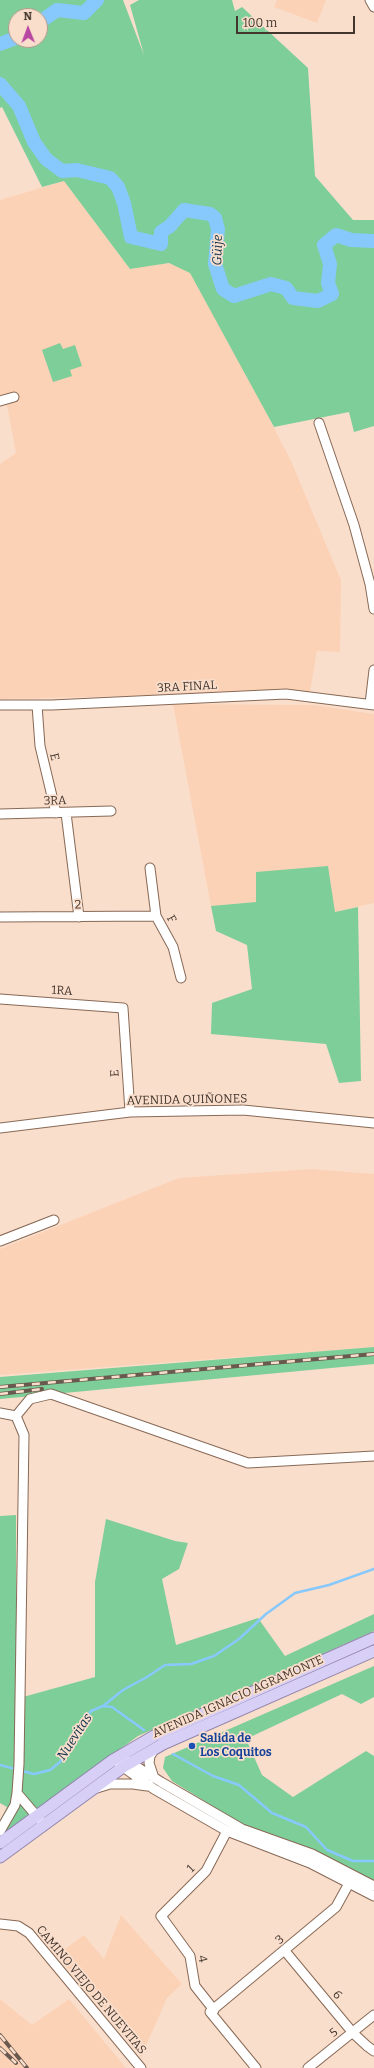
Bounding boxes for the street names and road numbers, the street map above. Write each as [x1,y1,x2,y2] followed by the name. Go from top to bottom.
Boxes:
[157,678,217,696] street label: 3RA FINAL
[46,752,62,762] street label: E
[44,794,66,808] street label: 3RA
[75,898,81,912] street label: 2
[163,913,179,925] street label: F
[51,983,73,999] street label: 1RA
[108,1069,122,1077] street label: E
[127,1092,247,1108] street label: AVENIDA QUIÑONES
[150,1653,326,1741] street label: AVENIDA IGNACIO AGRAMONTE
[184,1862,198,1876] street label: 1
[33,1923,149,2057] street label: CAMINO VIEJO DE NUEVITAS
[273,1932,287,1948] street label: 3
[194,1954,210,1964] street label: 4
[329,1988,345,2002] street label: 6
[327,2025,341,2041] street label: 5

